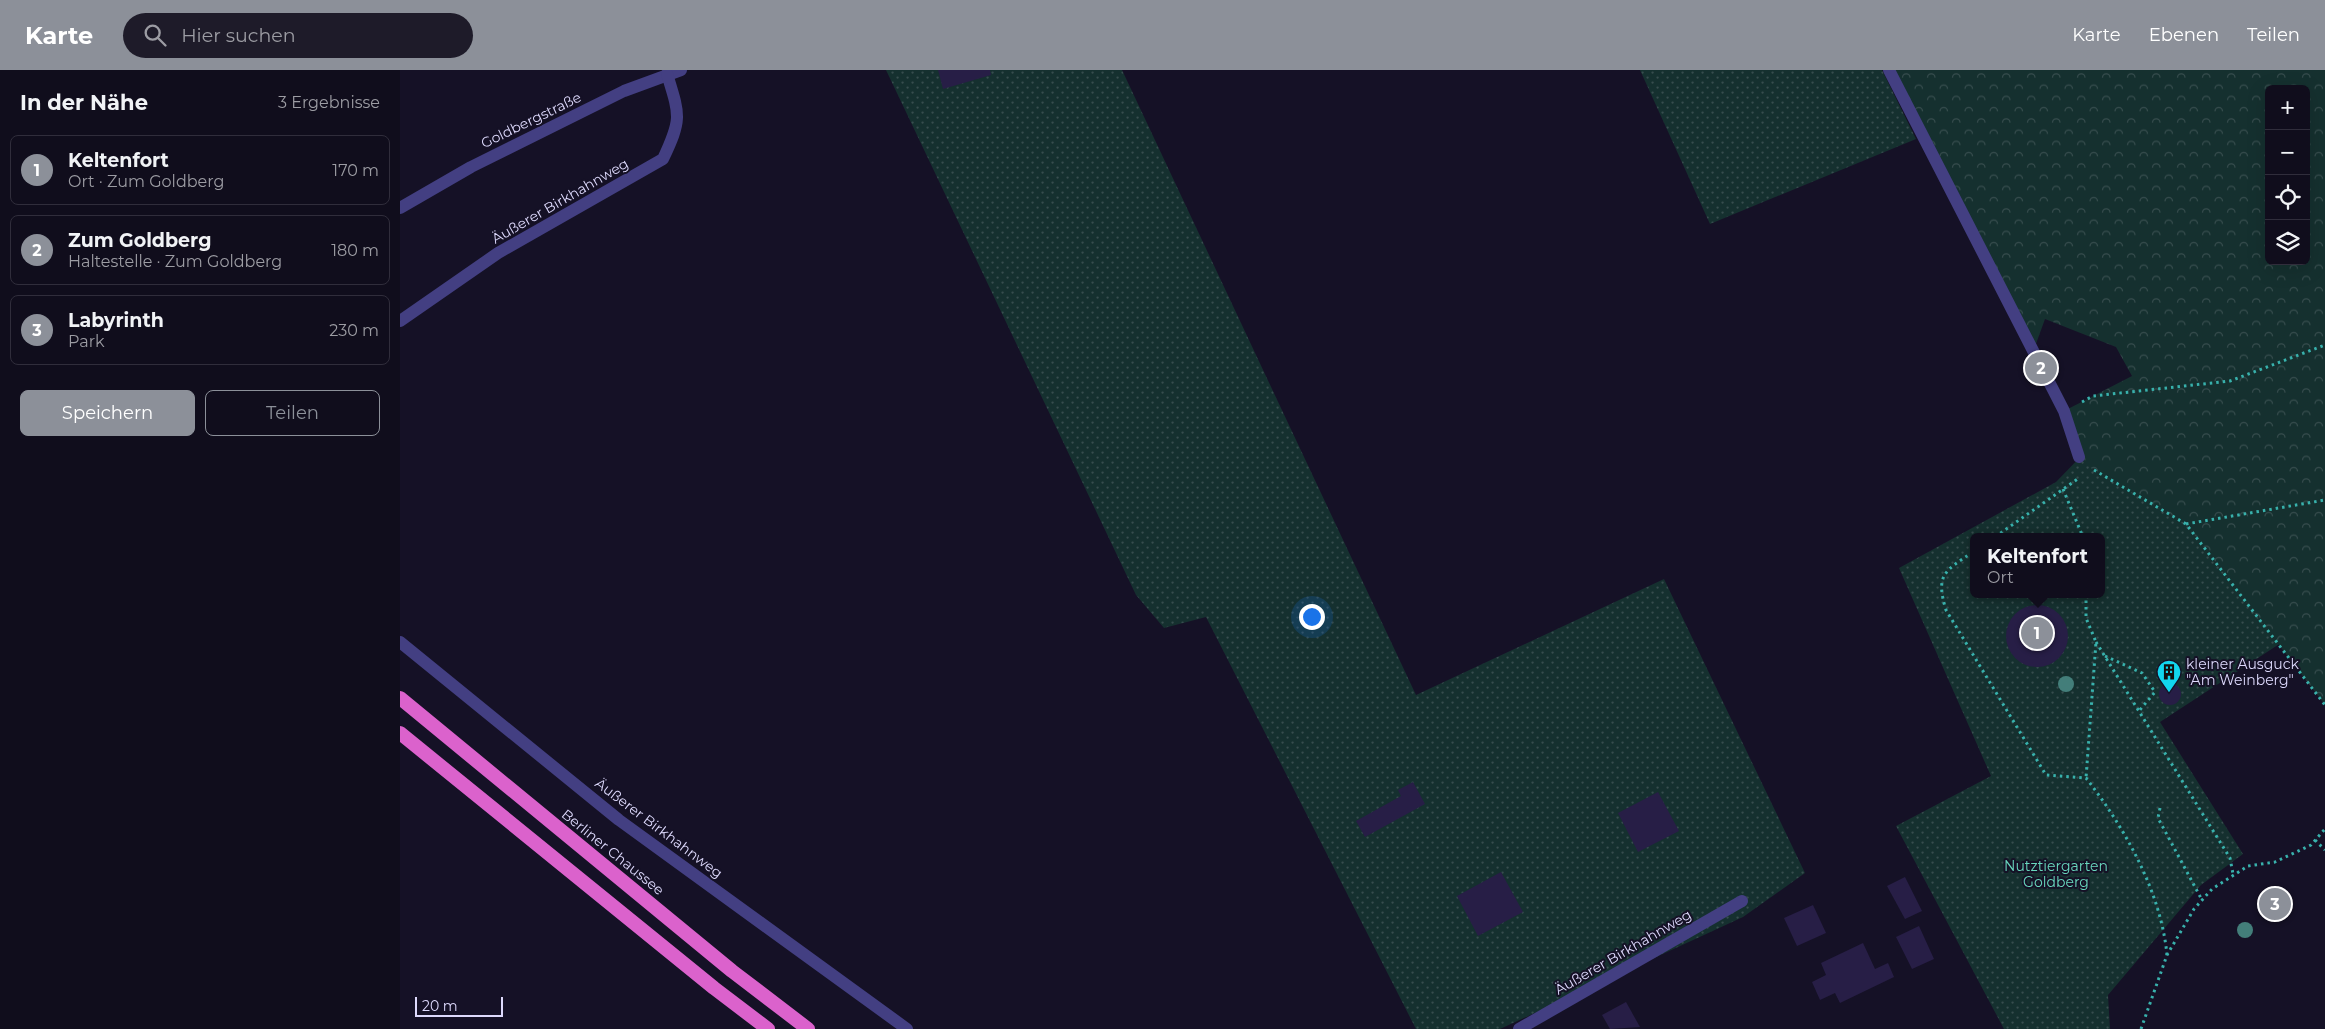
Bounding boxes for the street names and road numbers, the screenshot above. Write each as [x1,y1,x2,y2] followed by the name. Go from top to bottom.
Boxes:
[478,88,584,152] street label: Goldbergstraße
[488,154,632,248] street label: Äußerer Birkhahnweg
[592,774,726,882] street label: Äußerer Birkhahnweg
[558,805,668,899] street label: Berliner Chaussee
[1551,905,1695,999] street label: Äußerer Birkhahnweg

